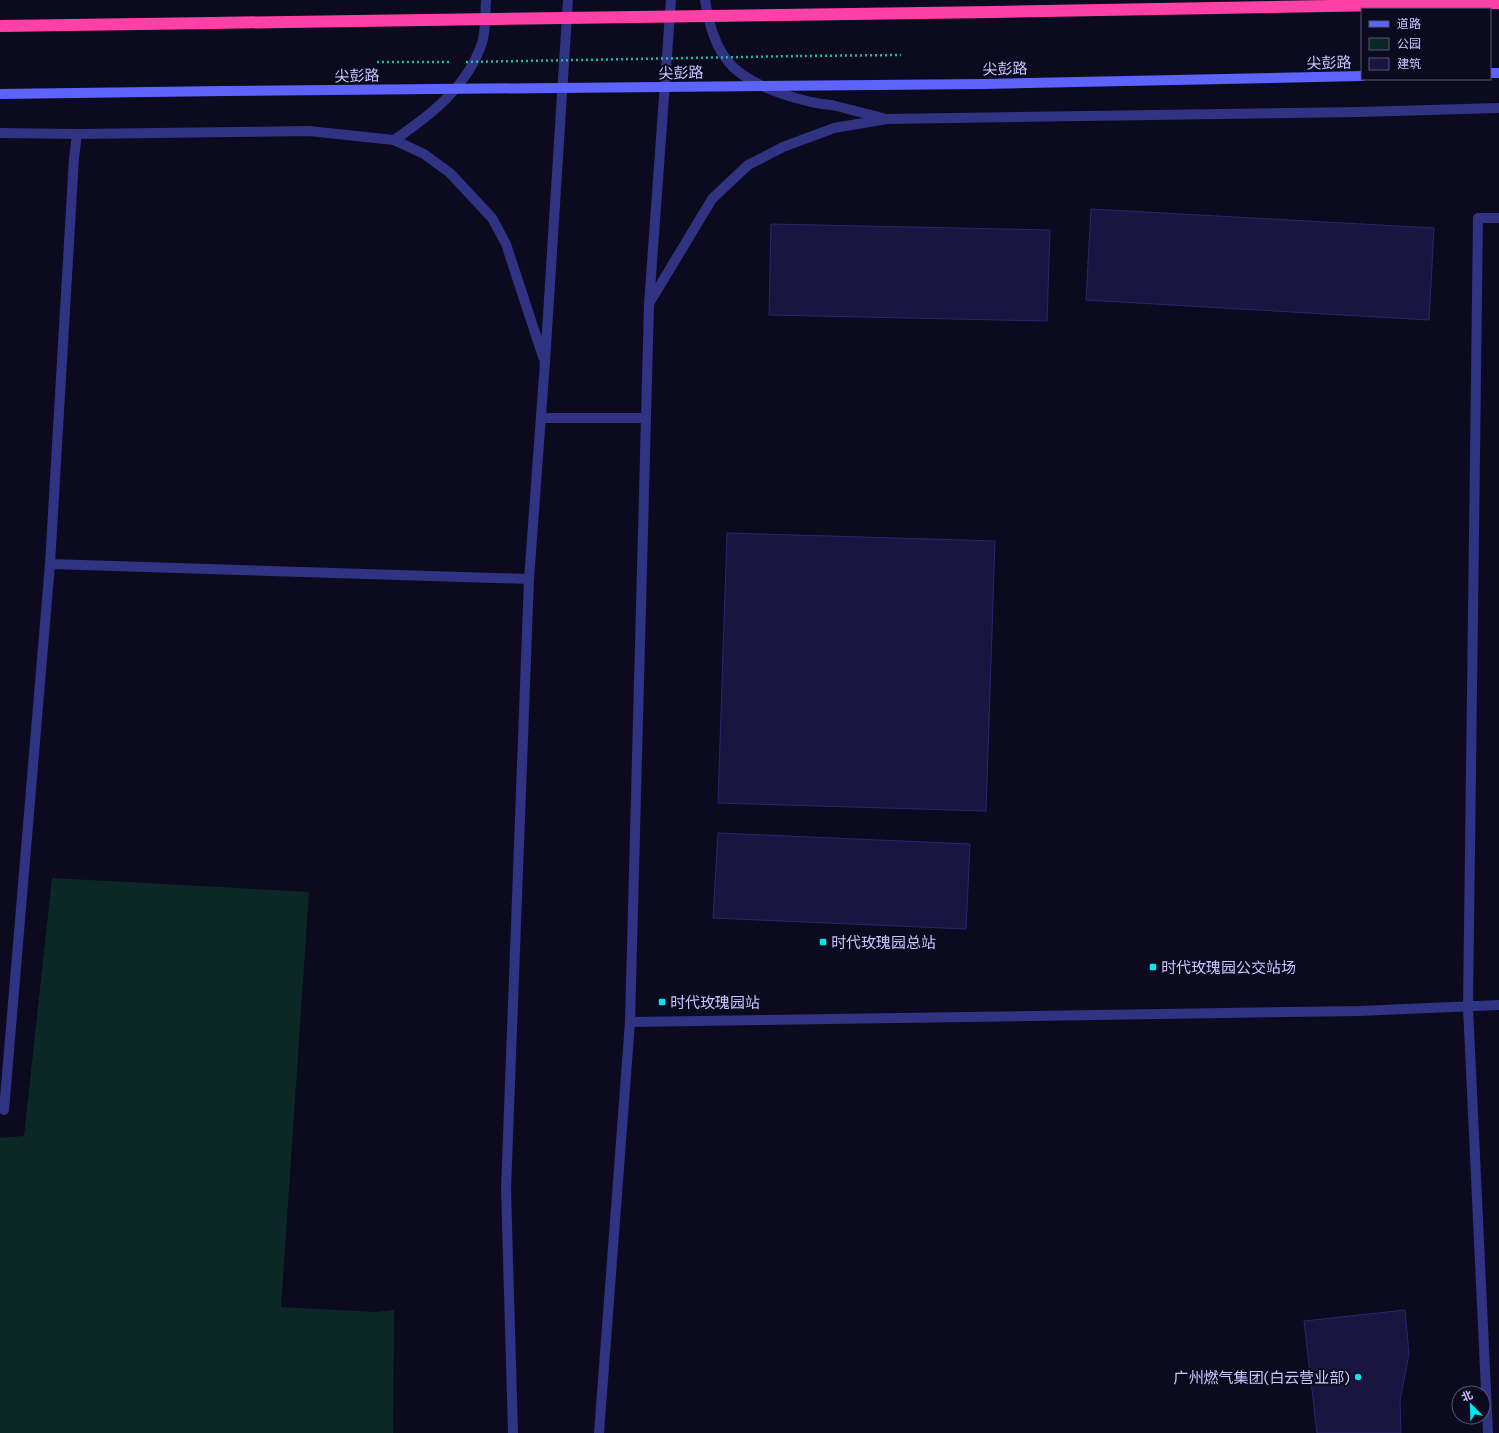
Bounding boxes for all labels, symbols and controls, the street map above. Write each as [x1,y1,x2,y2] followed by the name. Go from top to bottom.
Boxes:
[1361,8,1491,80] legend
[1397,16,1421,30] text: 道路
[1397,36,1421,50] text: 公园
[1306,53,1352,71] street label: 尖彭路
[1397,56,1421,70] text: 建筑
[982,59,1028,77] street label: 尖彭路
[658,63,704,81] street label: 尖彭路
[334,66,380,84] street label: 尖彭路
[831,933,936,951] place label: 时代玫瑰园总站
[818,937,828,947] marker: 时代玫瑰园总站
[1161,958,1296,976] place label: 时代玫瑰园公交站场
[1148,962,1158,972] marker: 时代玫瑰园公交站场
[670,993,760,1011] place label: 时代玫瑰园站
[657,997,667,1007] marker: 时代玫瑰园站
[1173,1368,1350,1386] place label: 广州燃气集团(白云营业部)
[1353,1372,1363,1382] marker: 广州燃气集团(白云营业部)
[1451,1385,1491,1425] north arrow
[1459,1387,1474,1403] text: 北

